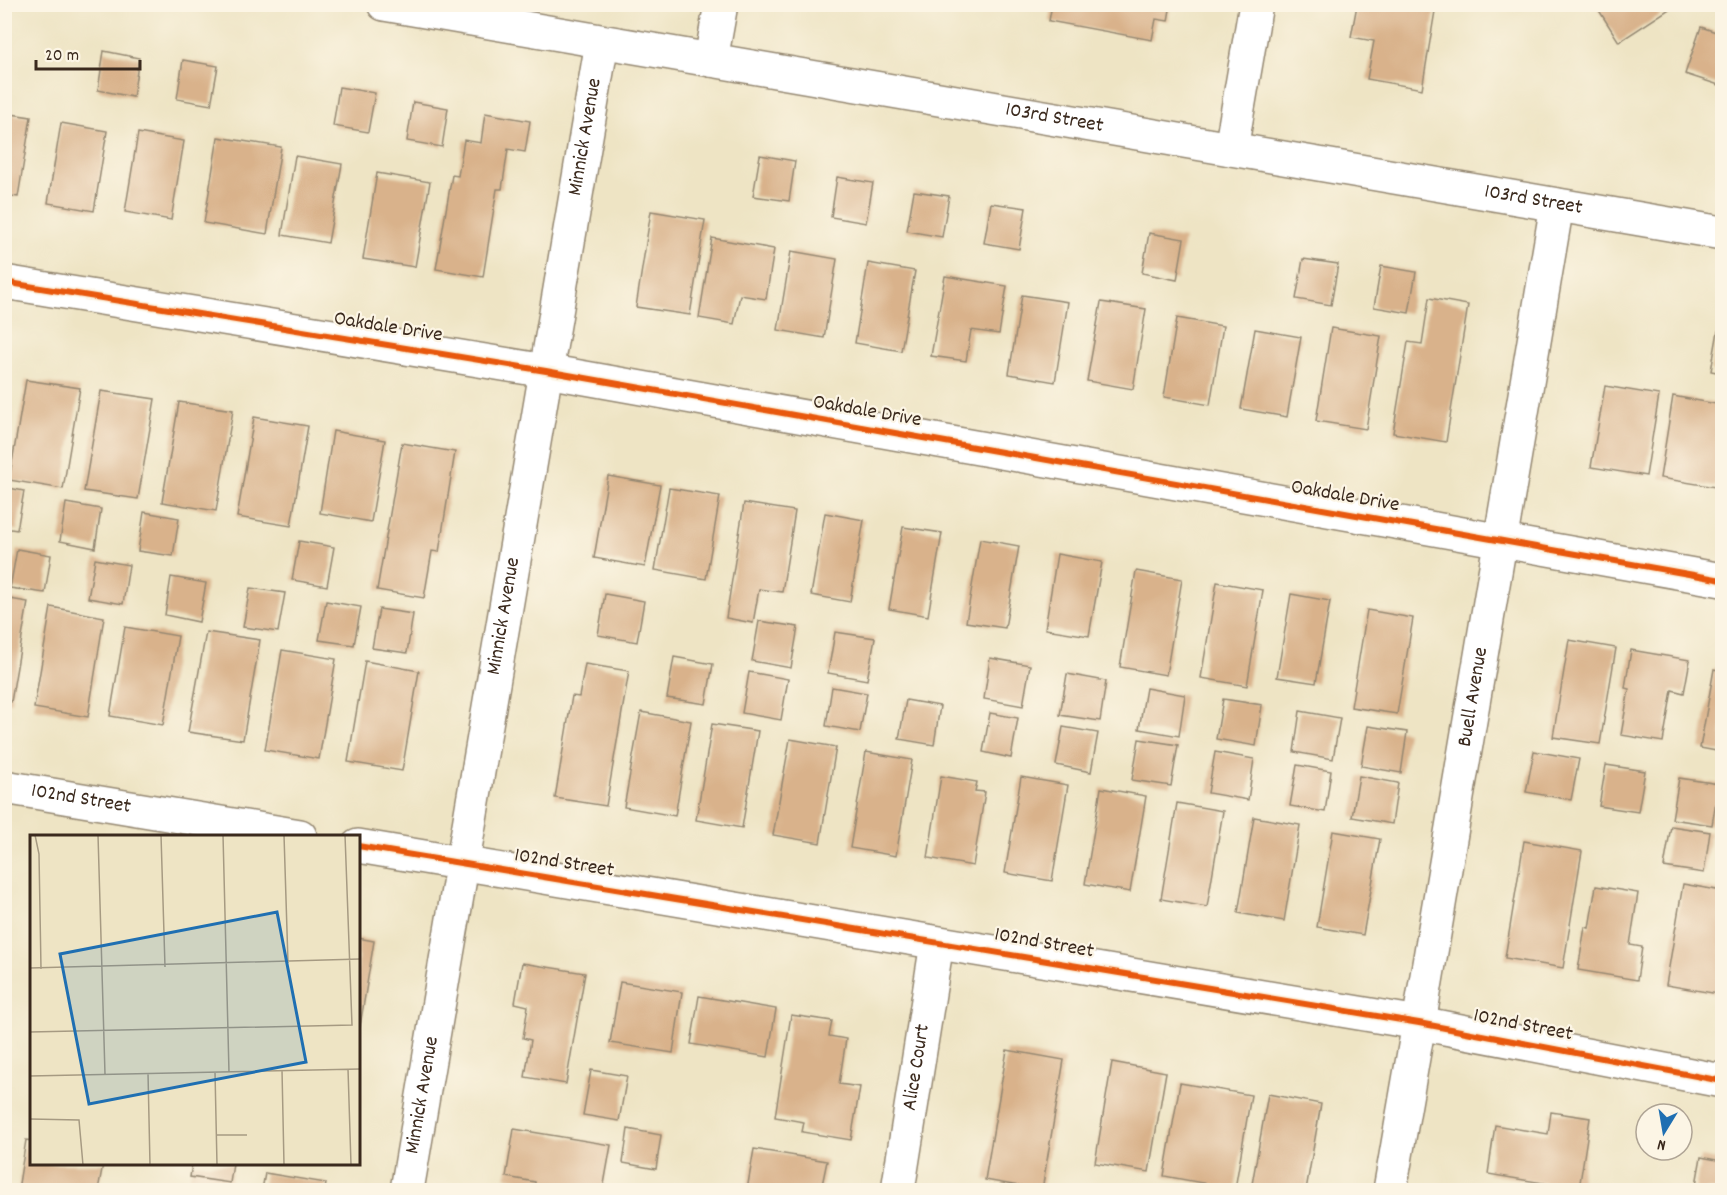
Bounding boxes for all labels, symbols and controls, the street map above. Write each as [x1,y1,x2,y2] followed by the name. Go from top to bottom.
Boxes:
[36,33,140,71] scale bar
[45,44,79,69] text: 20 m
[561,76,611,198] street label: Minnick Avenue
[1003,96,1106,142] street label: 103rd Street
[1482,178,1585,224] street label: 103rd Street
[331,305,445,351] street label: Oakdale Drive
[810,388,924,436] street label: Oakdale Drive
[1288,473,1402,521] street label: Oakdale Drive
[480,555,529,677] street label: Minnick Avenue
[1451,645,1497,749] street label: Buell Avenue
[29,777,133,823] street label: 102nd Street
[30,835,360,1165] inset map
[512,841,616,887] street label: 102nd Street
[992,920,1096,968] street label: 102nd Street
[1471,1002,1575,1050] street label: 102nd Street
[896,1022,939,1113] street label: Alice Court
[398,1034,448,1156] street label: Minnick Avenue
[1634,1102,1694,1162] north arrow
[1655,1132,1668,1156] text: N

